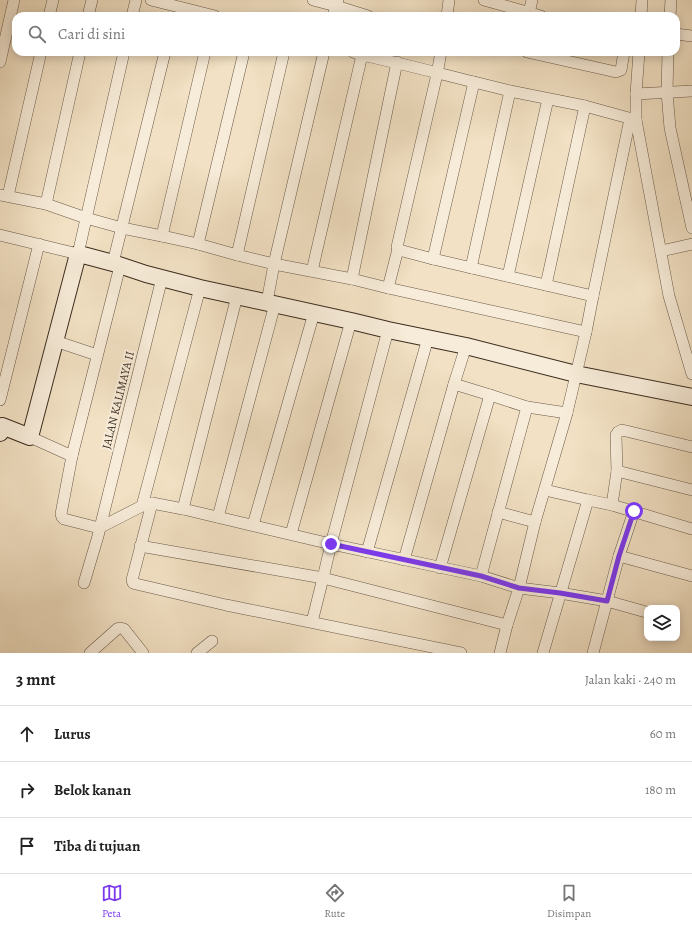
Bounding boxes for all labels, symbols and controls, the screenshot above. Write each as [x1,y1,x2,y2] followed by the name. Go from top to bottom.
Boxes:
[12,12,680,56] search box
[26,23,48,45] icon: search
[58,24,125,44] text: Cari di sini
[98,349,138,451] street label: JALAN KALIMAYA II
[625,502,643,520] route start
[322,535,340,553] route end
[644,605,680,641] map controls
[644,605,680,641] button: layers
[16,668,56,691] text: 3 mnt
[585,671,676,688] text: Jalan kaki · 240 m
[16,723,38,745] icon: ahead
[54,724,91,744] text: Lurus
[650,725,676,742] text: 60 m
[16,779,38,801] icon: right
[54,780,131,800] text: Belok kanan
[645,781,676,798] text: 180 m
[16,835,38,857] icon: arrive
[54,836,140,856] text: Tiba di tujuan
[101,882,123,921] tab: Peta
[324,882,346,921] tab: Rute
[547,882,591,921] tab: Disimpan

